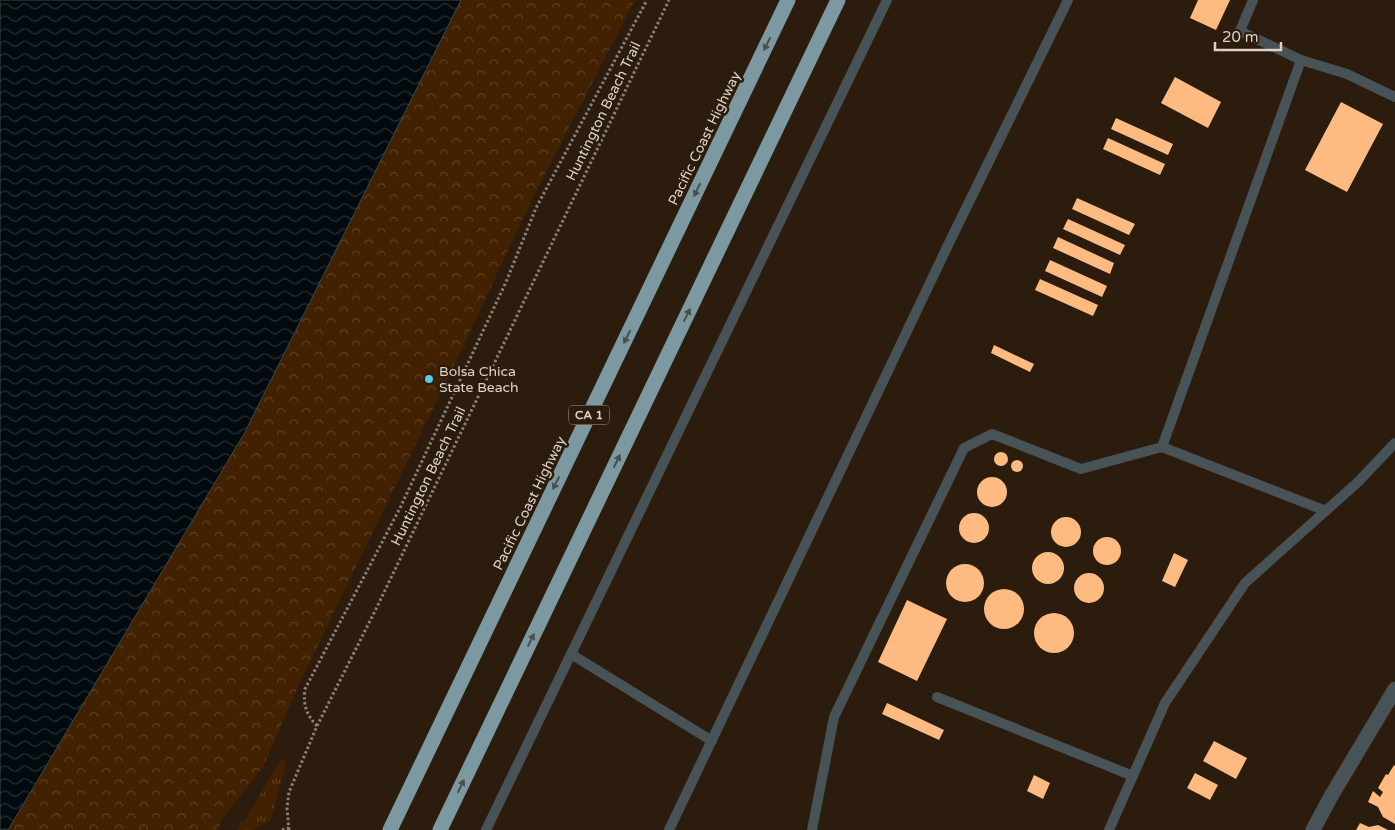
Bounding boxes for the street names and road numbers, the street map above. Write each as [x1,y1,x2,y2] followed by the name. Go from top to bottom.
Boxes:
[562,39,644,183] street label: Huntington Beach Trail
[665,68,744,208] street label: Pacific Coast Highway
[387,404,469,548] street label: Huntington Beach Trail
[569,406,609,424] road number: CA 1
[490,433,569,573] street label: Pacific Coast Highway

